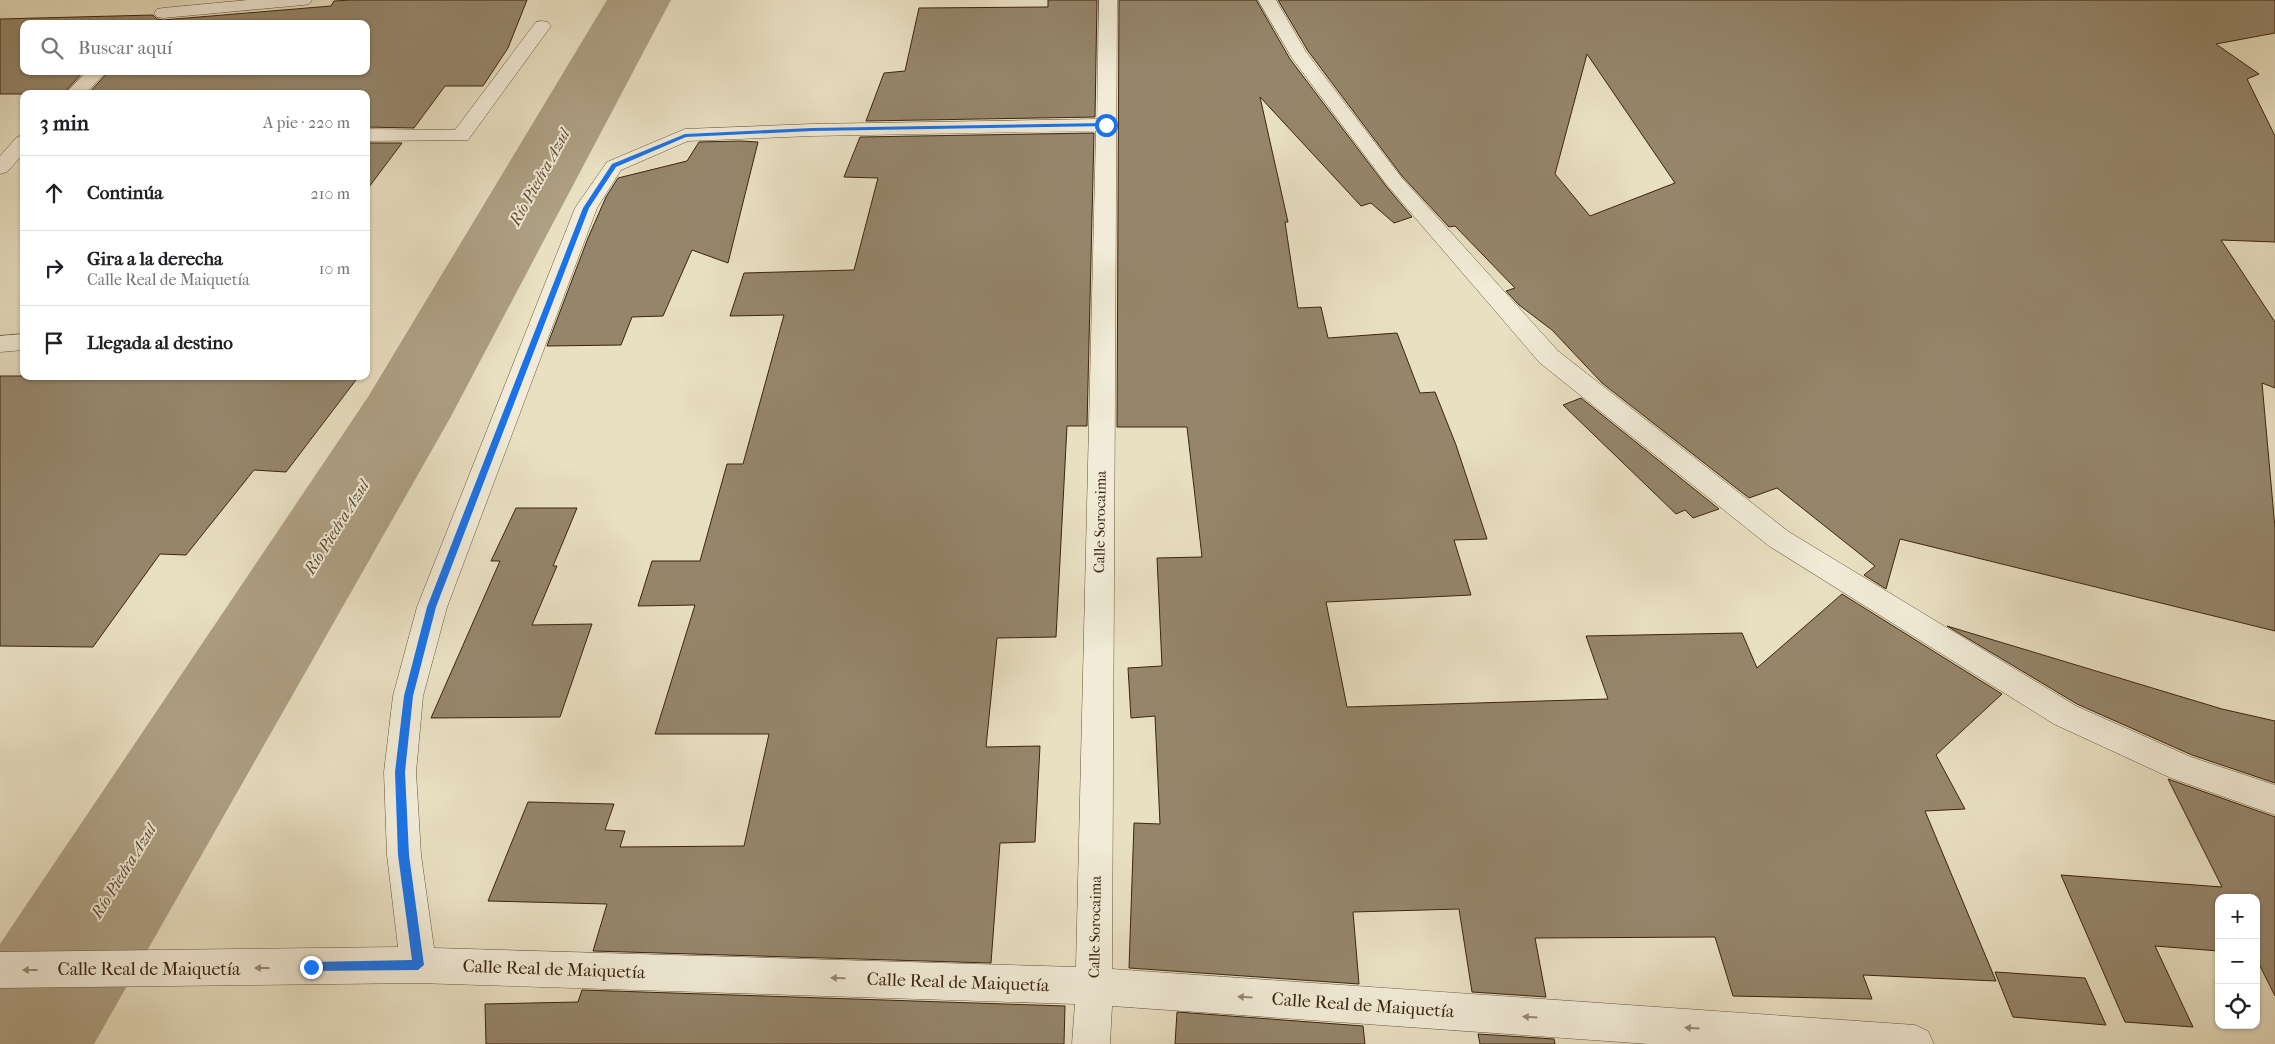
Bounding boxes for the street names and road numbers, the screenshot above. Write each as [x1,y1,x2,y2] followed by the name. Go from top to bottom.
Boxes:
[1090,470,1110,573] street label: Calle Sorocaima
[1085,875,1105,978] street label: Calle Sorocaima
[462,956,646,983] street label: Calle Real de Maiquetía
[58,959,241,980] street label: Calle Real de Maiquetía
[866,969,1050,996] street label: Calle Real de Maiquetía
[1271,989,1456,1022] street label: Calle Real de Maiquetía

